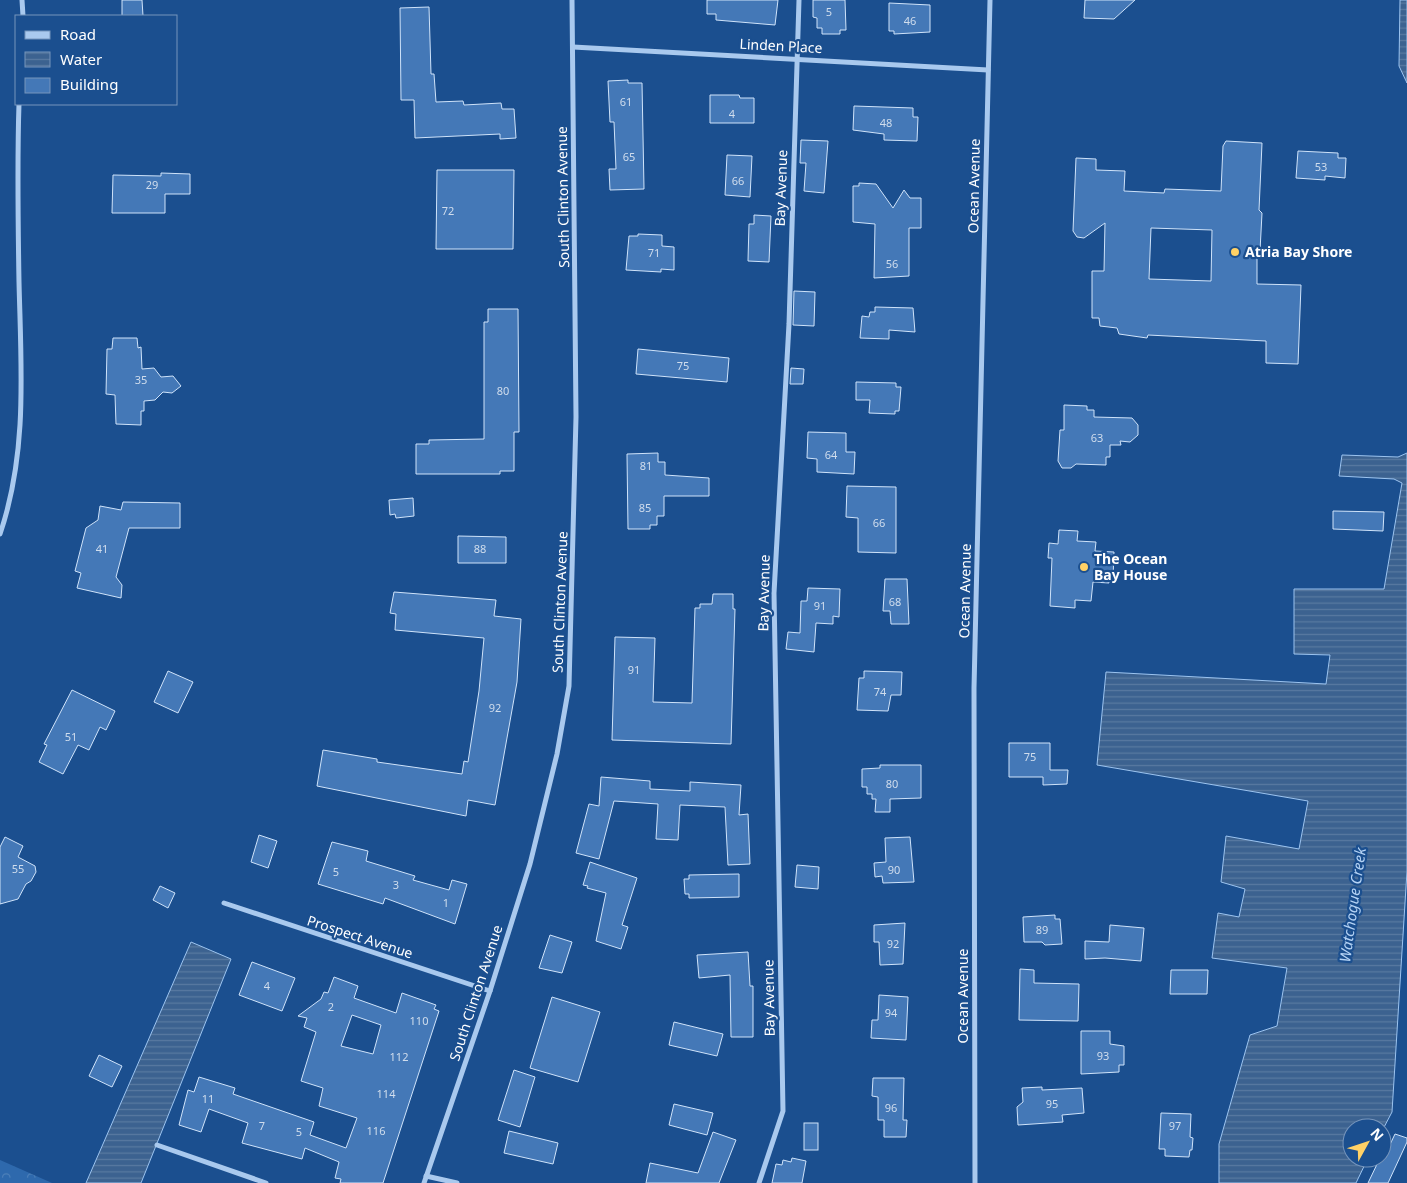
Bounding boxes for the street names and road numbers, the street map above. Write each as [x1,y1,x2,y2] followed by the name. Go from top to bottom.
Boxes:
[739,34,823,57] street label: Linden Place
[552,126,573,268] street label: South Clinton Avenue
[963,138,984,234] street label: Ocean Avenue
[770,149,791,227] street label: Bay Avenue
[548,531,571,673] street label: South Clinton Avenue
[954,543,975,639] street label: Ocean Avenue
[753,554,774,632] street label: Bay Avenue
[305,910,416,963] street label: Prospect Avenue
[445,922,507,1063] street label: South Clinton Avenue
[953,948,972,1043] street label: Ocean Avenue
[758,959,779,1037] street label: Bay Avenue

